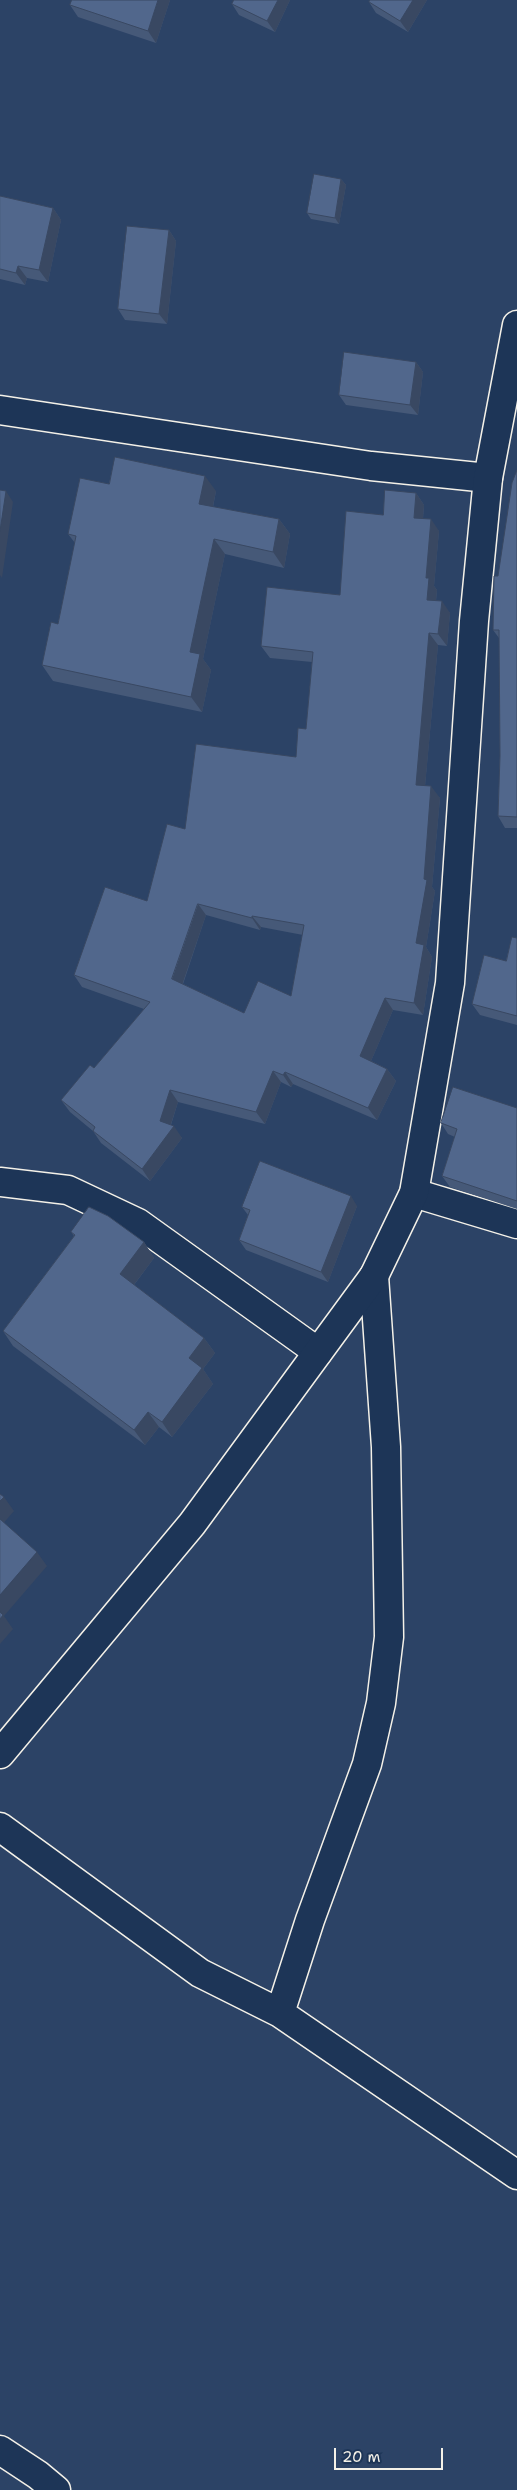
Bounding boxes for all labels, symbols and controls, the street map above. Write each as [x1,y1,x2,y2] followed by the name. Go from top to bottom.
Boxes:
[337,2438,446,2470] scale bar
[342,2447,381,2467] text: 20 m

